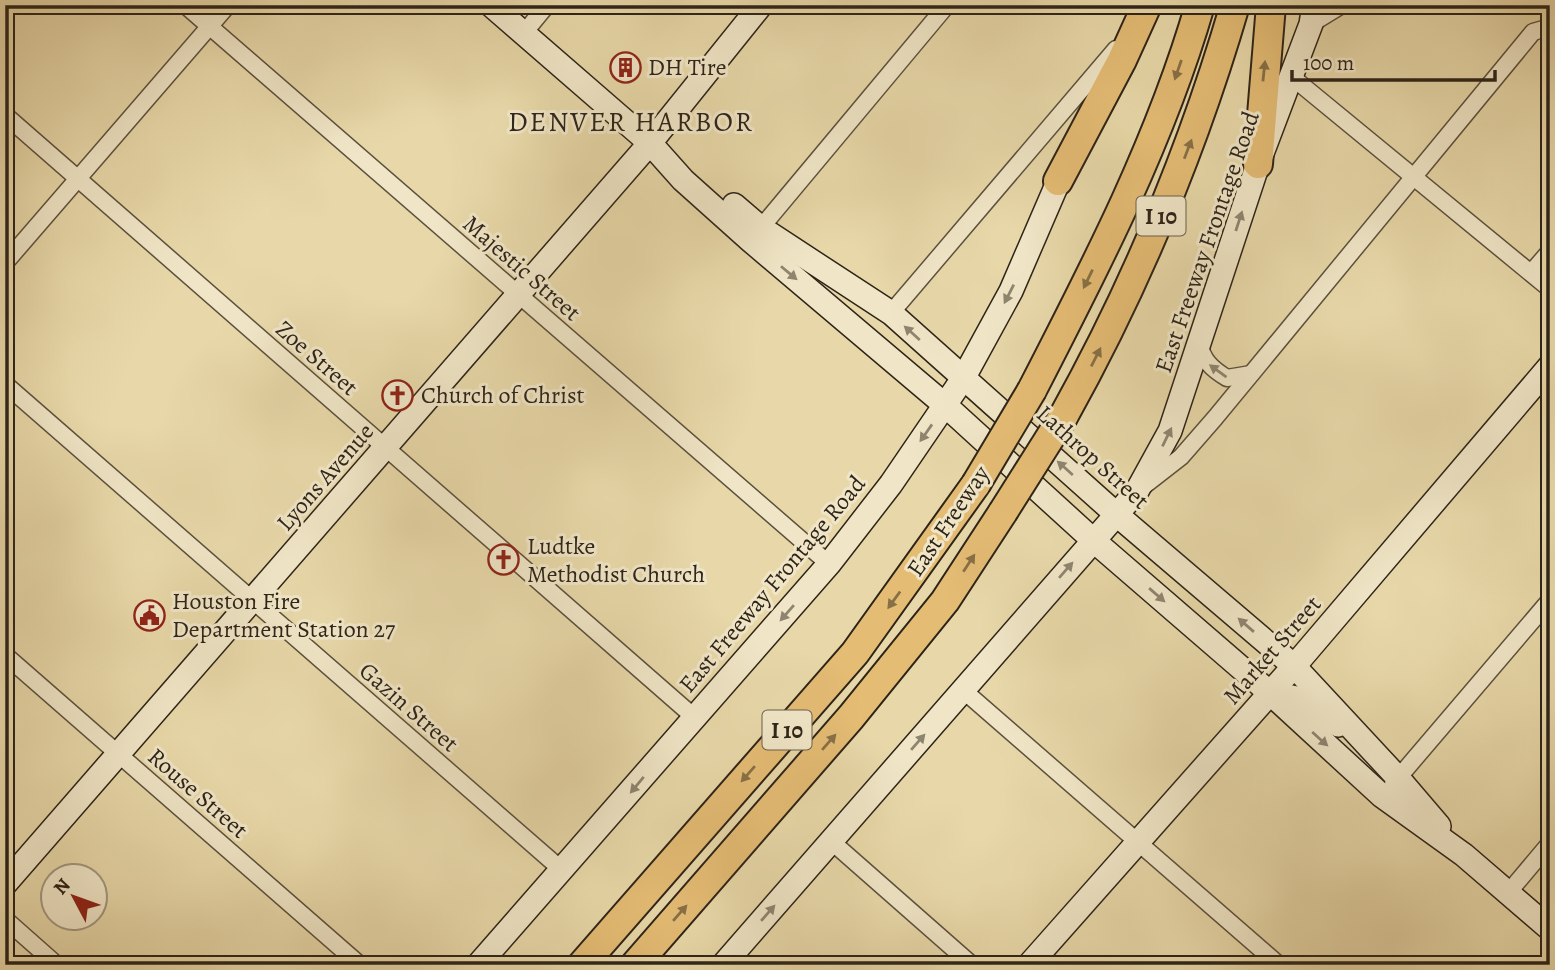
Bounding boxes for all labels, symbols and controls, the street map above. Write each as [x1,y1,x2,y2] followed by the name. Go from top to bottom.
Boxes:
[1292,38,1496,82] scale bar
[1303,49,1354,77] text: 100 m
[608,50,642,84] building icon: DH Tire
[648,51,727,83] place label: DH Tire
[1172,59,1183,80] one-way arrow
[1259,60,1270,82] one-way arrow
[508,103,754,141] district label: DENVER HARBOR
[1147,107,1267,377] street label: East Freeway Frontage Road
[1183,139,1194,160] one-way arrow
[1136,196,1186,236] road number: I 10
[456,208,588,328] street label: Majestic Street
[1234,211,1245,232] one-way arrow
[780,265,798,281] one-way arrow
[1082,269,1094,289] one-way arrow
[1004,284,1015,304] one-way arrow
[269,313,365,403] street label: Zoe Street
[904,325,921,341] one-way arrow
[1091,347,1102,367] one-way arrow
[1209,364,1227,378] one-way arrow
[381,378,415,412] church icon: Church of Christ
[421,379,585,411] place label: Church of Christ
[1030,398,1156,516] street label: Lathrop Street
[269,416,381,538] street label: Lyons Avenue
[919,424,933,442] one-way arrow
[1161,427,1172,447] one-way arrow
[899,459,997,583] street label: East Freeway
[1056,460,1074,476] one-way arrow
[671,468,873,699] street label: East Freeway Frontage Road
[527,530,705,590] place label: Ludtke Methodist Church
[487,543,521,577] church icon: Ludtke Methodist Church
[963,553,976,573] one-way arrow
[1058,561,1074,579] one-way arrow
[172,585,396,645] place label: Houston Fire Department Station 27
[1148,587,1166,603] one-way arrow
[1216,589,1328,711] street label: Market Street
[886,590,901,608] one-way arrow
[132,598,166,632] public building icon: Houston Fire Department Station 27
[779,604,795,622] one-way arrow
[1237,618,1254,633] one-way arrow
[353,655,465,759] street label: Gazin Street
[762,710,812,750] road number: I 10
[1311,731,1329,747] one-way arrow
[821,733,837,751] one-way arrow
[910,734,925,751] one-way arrow
[141,741,255,845] street label: Rouse Street
[741,766,756,783] one-way arrow
[630,776,645,793] one-way arrow
[38,862,108,932] north arrow
[48,873,76,900] text: N
[672,905,687,922] one-way arrow
[760,905,775,922] one-way arrow

